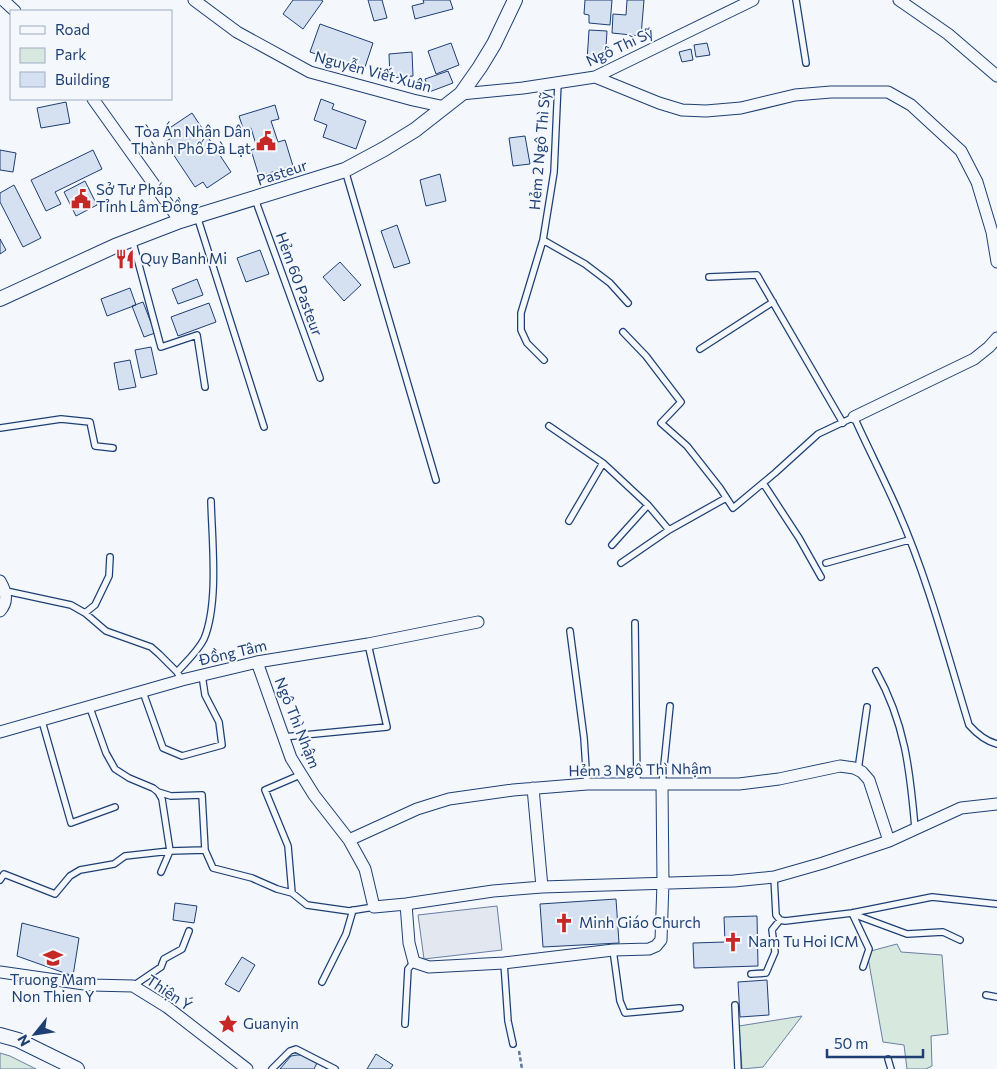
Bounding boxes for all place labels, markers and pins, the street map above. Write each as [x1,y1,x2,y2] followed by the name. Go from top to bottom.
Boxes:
[131,121,251,157] place label: Tòa Án Nhân Dân Thành Phố Đà Lạt
[255,130,277,152] public building icon: Tòa Án Nhân Dân Thành Phố Đà Lạt
[96,180,199,215] place label: Sở Tư Pháp Tỉnh Lâm Đồng
[70,188,92,210] public building icon: Sở Tư Pháp Tỉnh Lâm Đồng
[114,248,136,270] restaurant icon: Quy Banh Mi
[140,249,227,267] place label: Quy Banh Mi
[553,912,575,934] church icon: Minh Giáo Church
[579,913,701,931] place label: Minh Giáo Church
[722,931,744,953] church icon: Nam Tu Hoi ICM
[748,932,859,950] place label: Nam Tu Hoi ICM
[42,947,64,969] school or university icon: Truong Mam Non Thien Y
[10,970,96,1005] place label: Truong Mam Non Thien Y
[217,1013,239,1035] place icon: Guanyin
[243,1014,299,1032] place label: Guanyin

